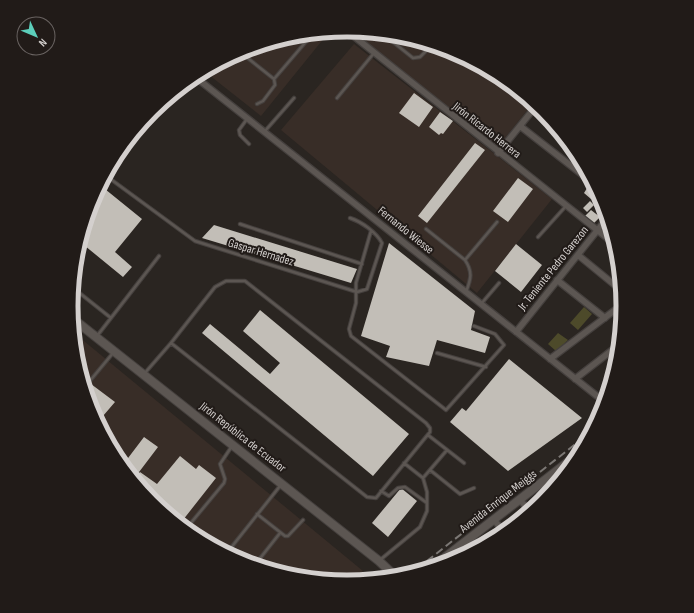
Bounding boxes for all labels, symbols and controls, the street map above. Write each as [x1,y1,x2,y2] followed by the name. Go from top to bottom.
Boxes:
[16,16,56,56] north arrow
[36,36,50,49] text: N
[449,98,524,162] street label: Jirón Ricardo Herrera
[375,203,437,258] street label: Fernando Wiesse
[514,223,592,314] street label: Jr. Teniente Pedro Garezon
[226,235,296,270] street label: Gaspar Hernadez
[196,398,289,476] street label: Jirón República de Ecuador
[456,467,540,537] street label: Avenida Enrique Meiggs

